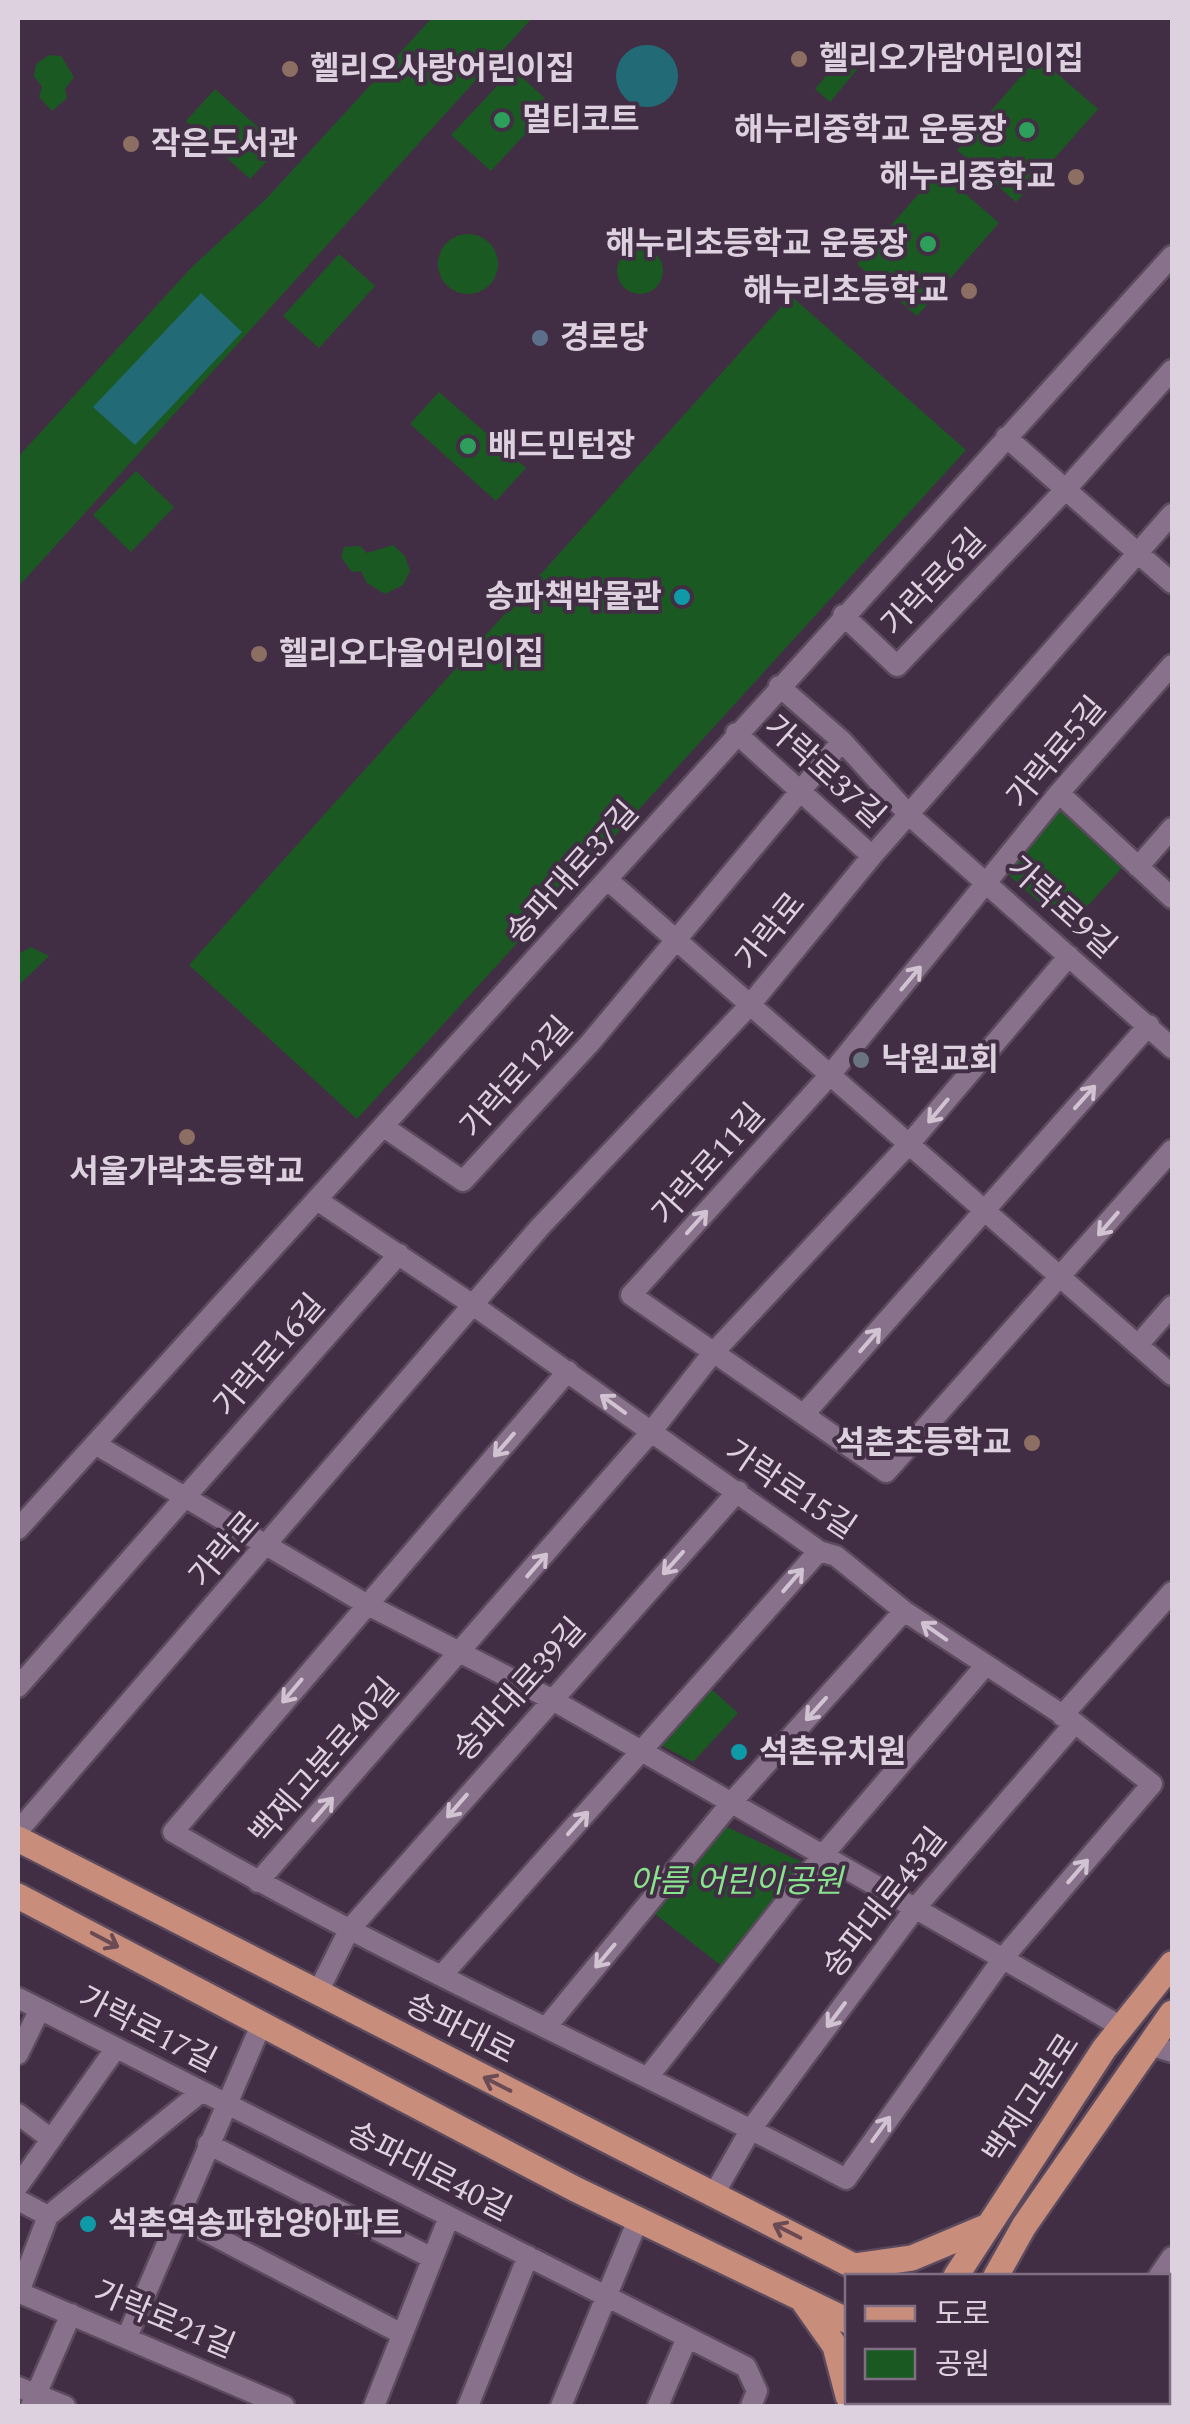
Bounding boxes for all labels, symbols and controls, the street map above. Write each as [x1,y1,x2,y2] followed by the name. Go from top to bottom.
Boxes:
[819,35,1084,84] place label: 헬리오가람어린이집
[310,45,575,94] place label: 헬리오사랑어린이집
[788,48,810,70] marker: 헬리오가람어린이집
[279,58,301,80] marker: 헬리오사랑어린이집
[522,96,640,145] place label: 멀티코트
[734,106,1007,155] place label: 해누리중학교 운동장
[491,109,513,131] marker: 멀티코트
[1016,119,1038,141] marker: 해누리중학교 운동장
[151,120,298,169] place label: 작은도서관
[120,133,142,155] marker: 작은도서관
[879,153,1056,202] place label: 해누리중학교
[1065,166,1087,188] marker: 해누리중학교
[606,220,908,269] place label: 해누리초등학교 운동장
[917,233,939,255] marker: 해누리초등학교 운동장
[743,267,949,316] place label: 해누리초등학교
[958,280,980,302] marker: 해누리초등학교
[560,314,648,363] place label: 경로당
[529,327,551,349] marker: 경로당
[488,422,635,471] place label: 배드민턴장
[457,435,479,457] marker: 배드민턴장
[870,518,998,648] street label: 가락로6길
[485,573,662,622] place label: 송파책박물관
[671,586,693,608] marker: 송파책박물관
[279,630,544,679] place label: 헬리오다올어린이집
[248,643,270,665] marker: 헬리오다올어린이집
[995,686,1119,820] street label: 가락로5길
[752,704,896,840] street label: 가락로37길
[495,790,651,956] street label: 송파대로37길
[995,845,1127,971] street label: 가락로9길
[724,882,818,982] street label: 가락로
[900,966,922,992] one-way arrow
[449,1006,585,1150] street label: 가락로12길
[881,1036,999,1085] place label: 낙원교회
[850,1049,872,1071] marker: 낙원교회
[1074,1085,1097,1110] one-way arrow
[641,1093,777,1237] street label: 가락로11길
[926,1098,949,1123] one-way arrow
[176,1126,198,1148] marker: 서울가락초등학교
[69,1148,305,1197] place label: 서울가락초등학교
[684,1210,708,1236] one-way arrow
[1098,1210,1120,1236] one-way arrow
[202,1283,338,1429] street label: 가락로16길
[858,1328,881,1353] one-way arrow
[600,1394,627,1415] one-way arrow
[835,1419,1012,1468] place label: 석촌초등학교
[714,1428,866,1552] street label: 가락로15길
[492,1432,515,1457] one-way arrow
[1021,1432,1043,1454] marker: 석촌초등학교
[178,1501,272,1599] street label: 가락로
[662,1550,685,1575] one-way arrow
[525,1552,547,1578] one-way arrow
[782,1568,805,1593] one-way arrow
[442,1607,598,1773] street label: 송파대로39길
[921,1621,949,1642] one-way arrow
[238,1667,412,1857] street label: 백제고분로40길
[281,1678,304,1703] one-way arrow
[804,1696,827,1721] one-way arrow
[759,1728,906,1777] place label: 석촌유치원
[728,1741,750,1763] marker: 석촌유치원
[447,1793,469,1819] one-way arrow
[311,1797,334,1822] one-way arrow
[566,1811,589,1836] one-way arrow
[811,1817,959,1989] street label: 송파대로43길
[629,1858,845,1907] park label: 아름 어린이공원
[1066,1859,1088,1885] one-way arrow
[89,1930,119,1950] one-way arrow
[594,1942,616,1968] one-way arrow
[69,1974,225,2086] street label: 가락로17길
[396,1980,524,2078] street label: 송파대로
[825,2001,846,2028] one-way arrow
[971,2024,1093,2174] street label: 백제고분로
[483,2074,513,2093] one-way arrow
[338,2109,520,2235] street label: 송파대로40길
[870,2116,891,2144] one-way arrow
[108,2200,402,2249] place label: 석촌역송파한양아파트
[77,2213,99,2235] marker: 석촌역송파한양아파트
[773,2221,802,2240] one-way arrow
[85,2268,243,2372] street label: 가락로21길
[845,2274,1170,2404] legend
[935,2292,990,2338] text: 도로
[935,2342,990,2388] text: 공원

